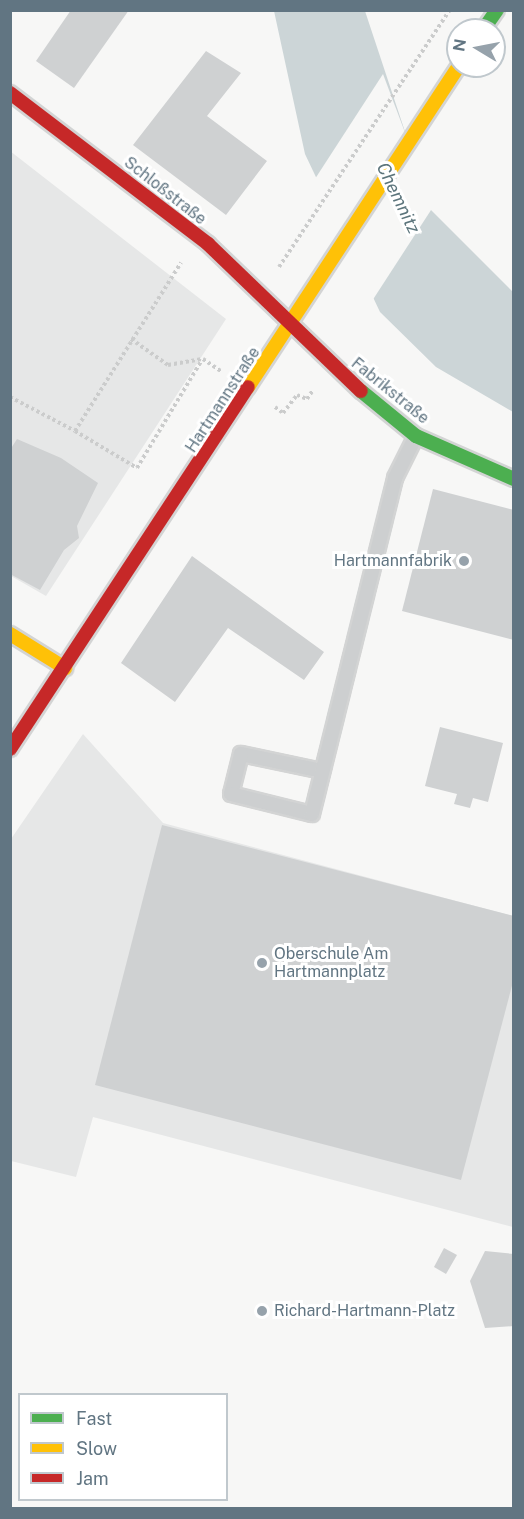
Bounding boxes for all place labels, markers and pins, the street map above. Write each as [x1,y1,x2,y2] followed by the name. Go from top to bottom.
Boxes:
[334,551,452,571] place label: Hartmannfabrik
[457,554,471,568] marker: Hartmannfabrik
[274,944,388,982] place label: Oberschule Am Hartmannplatz
[255,956,269,970] marker: Oberschule Am Hartmannplatz
[274,1301,455,1321] place label: Richard-Hartmann-Platz
[255,1304,269,1318] marker: Richard-Hartmann-Platz

